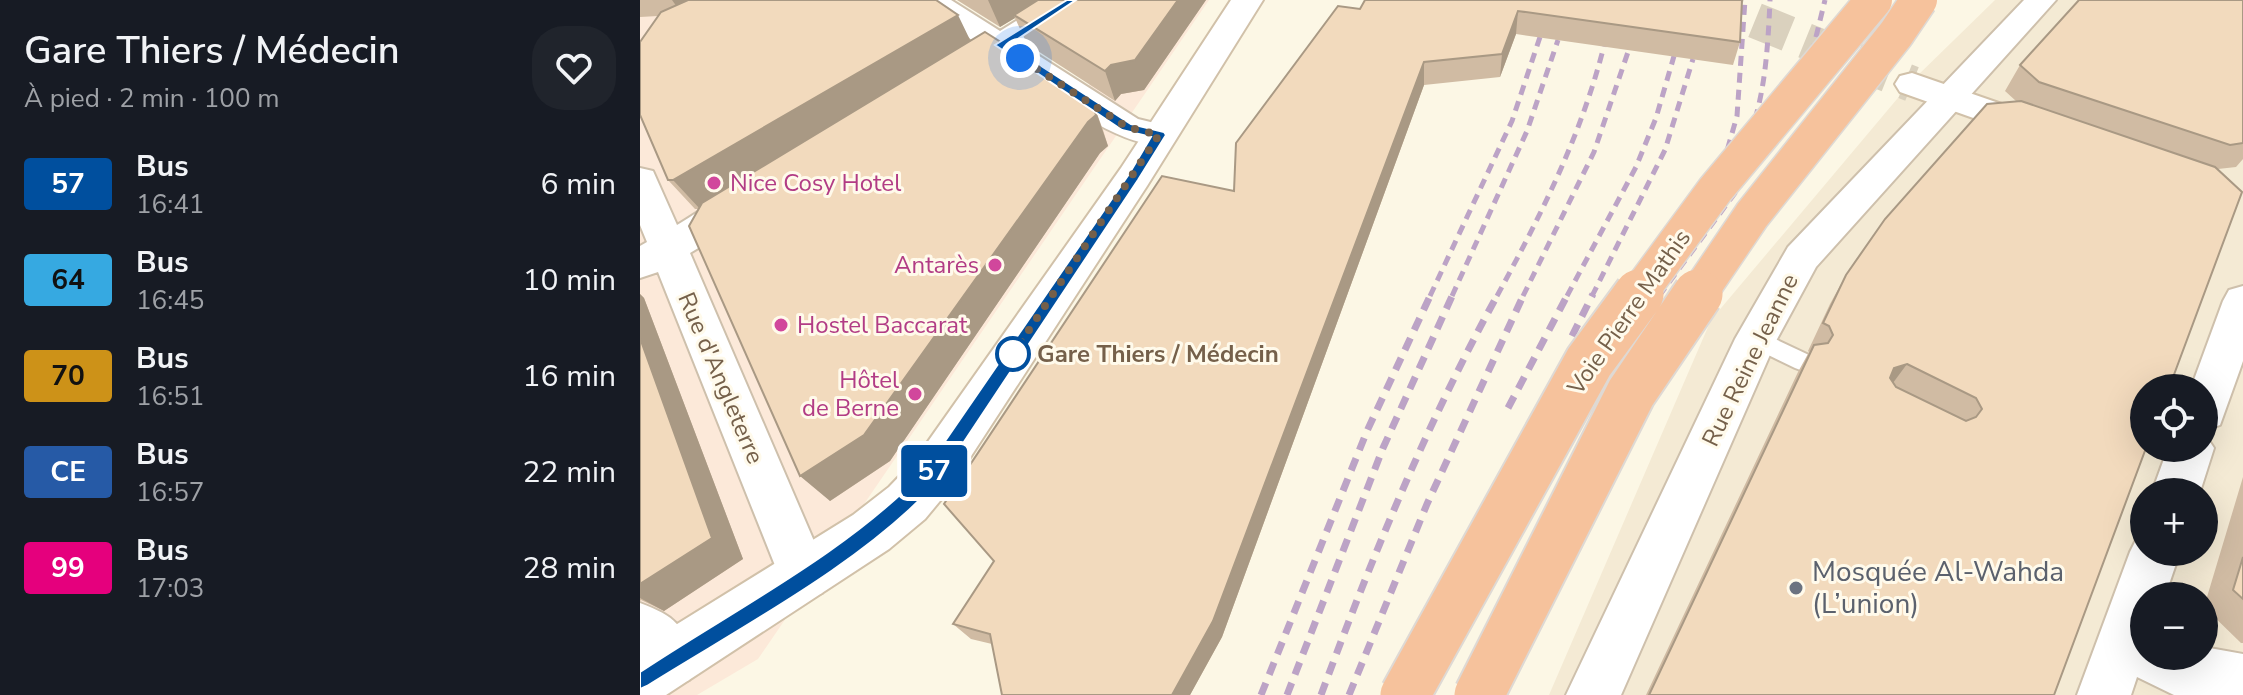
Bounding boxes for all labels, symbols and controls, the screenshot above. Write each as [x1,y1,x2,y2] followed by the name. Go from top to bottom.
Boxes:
[24,25,400,76] text: Gare Thiers / Médecin
[532,26,616,110] button: heart
[1000,38,1040,78] your location
[24,81,279,116] text: À pied · 2 min · 100 m
[136,146,189,187] text: Bus
[541,164,616,205] text: 6 min
[51,165,85,203] text: 57
[730,167,901,199] place label: Nice Cosy Hotel
[705,174,723,192] marker: Nice Cosy Hotel
[136,187,204,222] text: 16:41
[1559,223,1698,402] street label: Voie Pierre Mathis
[136,242,189,283] text: Bus
[894,249,979,281] place label: Antarès
[986,256,1004,274] marker: Antarès
[523,260,616,301] text: 10 min
[51,261,85,299] text: 64
[1694,268,1806,452] street label: Rue Reine Jeanne
[136,283,204,318] text: 16:45
[670,287,772,469] street label: Rue d'Angleterre
[797,309,968,341] place label: Hostel Baccarat
[772,316,790,334] marker: Hostel Baccarat
[996,337,1030,371] marker: Gare Thiers / Médecin
[136,338,189,379] text: Bus
[1037,338,1279,370] place label: Gare Thiers / Médecin
[523,356,616,397] text: 16 min
[51,357,85,395] text: 70
[802,364,899,424] place label: Hôtel de Berne
[2130,374,2218,670] map controls
[2130,374,2218,462] button: locate
[136,379,204,414] text: 16:51
[906,385,924,403] marker: Hôtel de Berne
[136,434,189,475] text: Bus
[898,445,970,497] line badge: 57
[523,452,616,493] text: 22 min
[917,452,951,490] text: 57
[50,453,86,491] text: CE
[136,475,204,510] text: 16:57
[2130,478,2218,566] button: +
[136,530,189,571] text: Bus
[523,548,616,589] text: 28 min
[51,549,85,587] text: 99
[1812,553,2064,623] place label: Mosquée Al-Wahda (L’union)
[136,571,204,606] text: 17:03
[1787,579,1805,597] marker: Mosquée Al-Wahda (L’union)
[2130,582,2218,670] button: −

